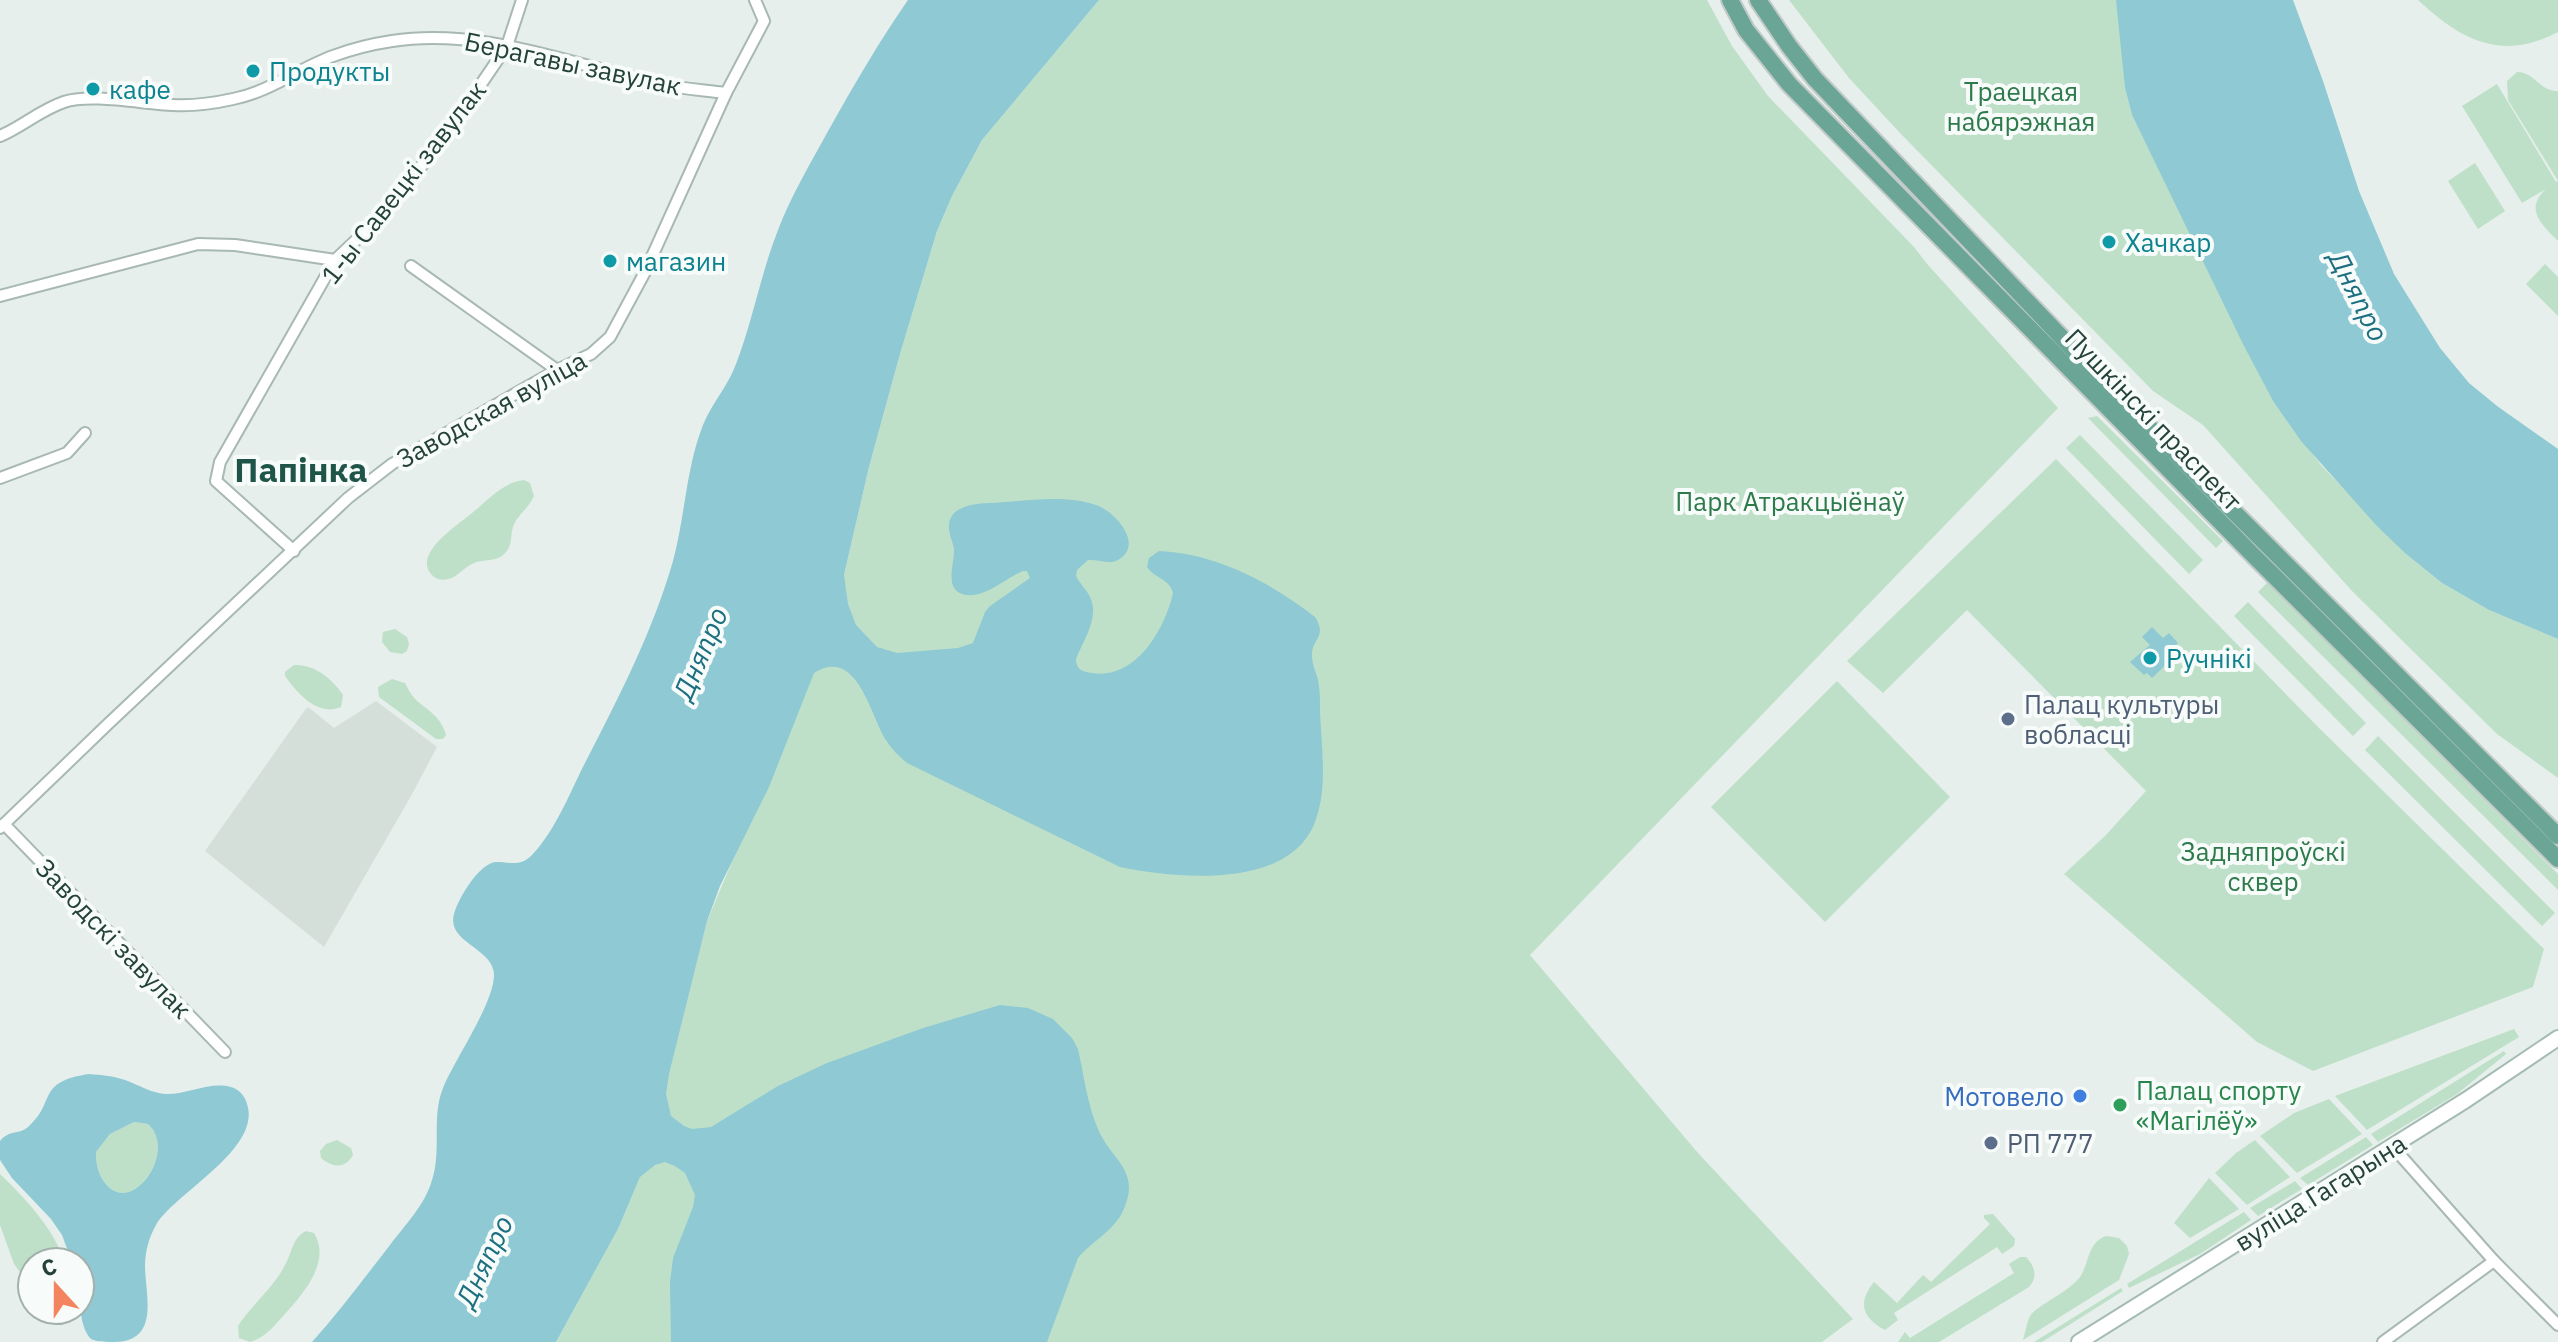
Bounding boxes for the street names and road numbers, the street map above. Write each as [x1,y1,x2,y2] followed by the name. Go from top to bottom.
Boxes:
[462,23,684,103] street label: Берагавы завулак
[313,74,493,290] street label: 1-ы Савецкі завулак
[2058,321,2250,517] street label: Пушкінскі праспект
[390,343,592,475] street label: Заводская вуліца
[29,851,199,1025] street label: Заводскі завулак
[2228,1126,2412,1258] street label: вуліца Гагарына

